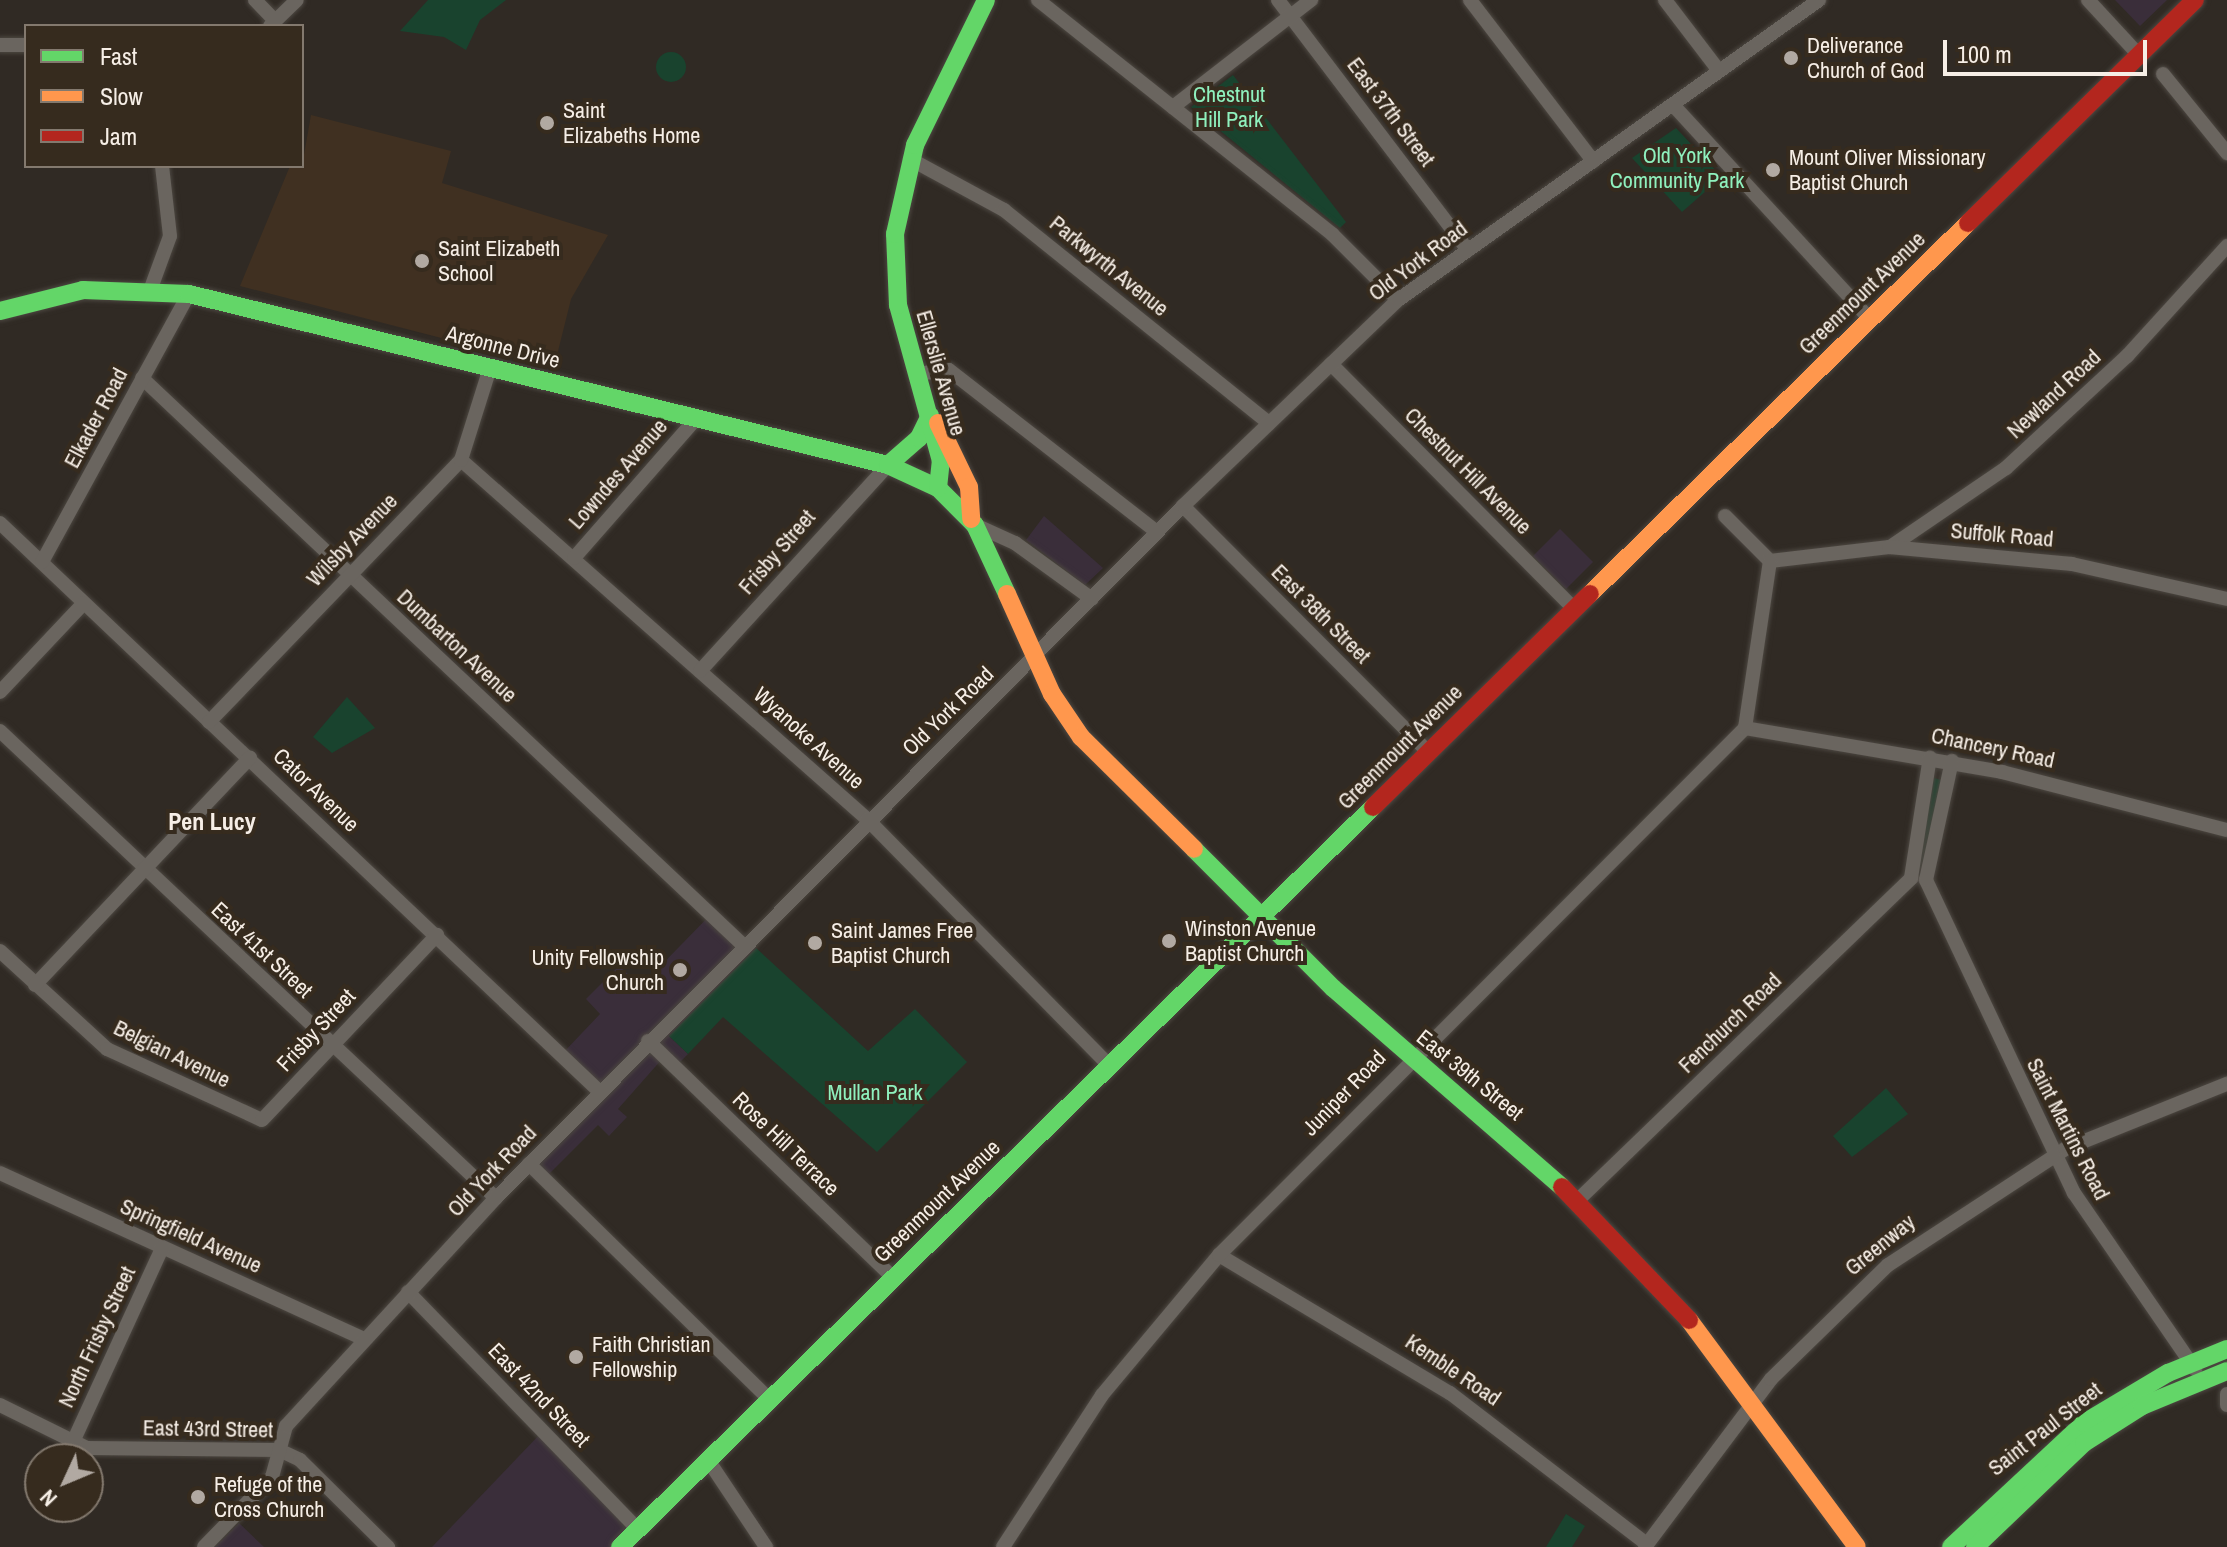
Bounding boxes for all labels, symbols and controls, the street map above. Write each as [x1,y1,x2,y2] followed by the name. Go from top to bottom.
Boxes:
[24,24,304,168] legend
[1947,24,2151,74] scale bar
[1807,32,1924,84] place label: Deliverance Church of God
[1957,38,2012,70] text: 100 m
[100,40,137,72] text: Fast
[1782,49,1800,67] marker: Deliverance Church of God
[1342,52,1440,172] street label: East 37th Street
[100,80,143,112] text: Slow
[1193,81,1265,132] park label: Chestnut Hill Park
[563,97,700,148] place label: Saint Elizabeths Home
[538,114,556,132] marker: Saint Elizabeths Home
[100,120,137,152] text: Jam
[1610,142,1744,194] park label: Old York Community Park
[1789,144,1986,196] place label: Mount Oliver Missionary Baptist Church
[1764,161,1782,179] marker: Mount Oliver Missionary Baptist Church
[1044,210,1174,322] street label: Parkwyrth Avenue
[1363,215,1473,307] street label: Old York Road
[1793,226,1931,360] street label: Greenmount Avenue
[438,235,560,286] place label: Saint Elizabeth School
[413,252,431,270] marker: Saint Elizabeth School
[910,307,972,439] street label: Ellerslie Avenue
[443,320,563,374] street label: Argonne Drive
[2002,344,2106,444] street label: Newland Road
[59,364,133,472] street label: Elkader Road
[1399,402,1537,540] street label: Chestnut Hill Avenue
[563,413,673,535] street label: Lowndes Avenue
[301,488,403,592] street label: Wilsby Avenue
[733,504,821,600] street label: Frisby Street
[1950,517,2054,553] street label: Suffolk Road
[1266,559,1376,669] street label: East 38th Street
[391,583,523,709] street label: Dumbarton Avenue
[897,661,999,761] street label: Old York Road
[1332,679,1468,815] street label: Greenmount Avenue
[748,681,870,795] street label: Wyanoke Avenue
[1929,722,2057,774] street label: Chancery Road
[267,742,365,838] street label: Cator Avenue
[168,808,256,836] district label: Pen Lucy
[206,897,318,1003] street label: East 41st Street
[1185,915,1317,966] place label: Winston Avenue Baptist Church
[831,917,973,968] place label: Saint James Free Baptist Church
[1160,932,1178,950] marker: Winston Avenue Baptist Church
[806,934,824,952] marker: Saint James Free Baptist Church
[532,944,664,996] place label: Unity Fellowship Church
[671,961,689,979] marker: Unity Fellowship Church
[1673,967,1787,1079] street label: Fenchurch Road
[271,983,361,1077] street label: Frisby Street
[109,1014,235,1094] street label: Belgian Avenue
[1411,1024,1529,1126] street label: East 39th Street
[1297,1045,1391,1141] street label: Juniper Road
[2021,1054,2115,1204] street label: Saint Martins Road
[827,1080,923,1106] park label: Mullan Park
[727,1086,845,1202] street label: Rose Hill Terrace
[442,1120,542,1222] street label: Old York Road
[868,1134,1006,1268] street label: Greenmount Avenue
[116,1193,266,1279] street label: Springfield Avenue
[1840,1209,1920,1281] street label: Greenway
[53,1262,141,1412] street label: North Frisby Street
[1400,1328,1506,1412] street label: Kemble Road
[592,1331,710,1382] place label: Faith Christian Fellowship
[483,1337,595,1453] street label: East 42nd Street
[567,1348,585,1366] marker: Faith Christian Fellowship
[1983,1377,2107,1481] street label: Saint Paul Street
[143,1415,273,1443] street label: East 43rd Street
[24,1443,104,1523] north arrow
[214,1471,324,1522] place label: Refuge of the Cross Church
[33,1483,63,1513] text: N
[189,1488,207,1506] marker: Refuge of the Cross Church

